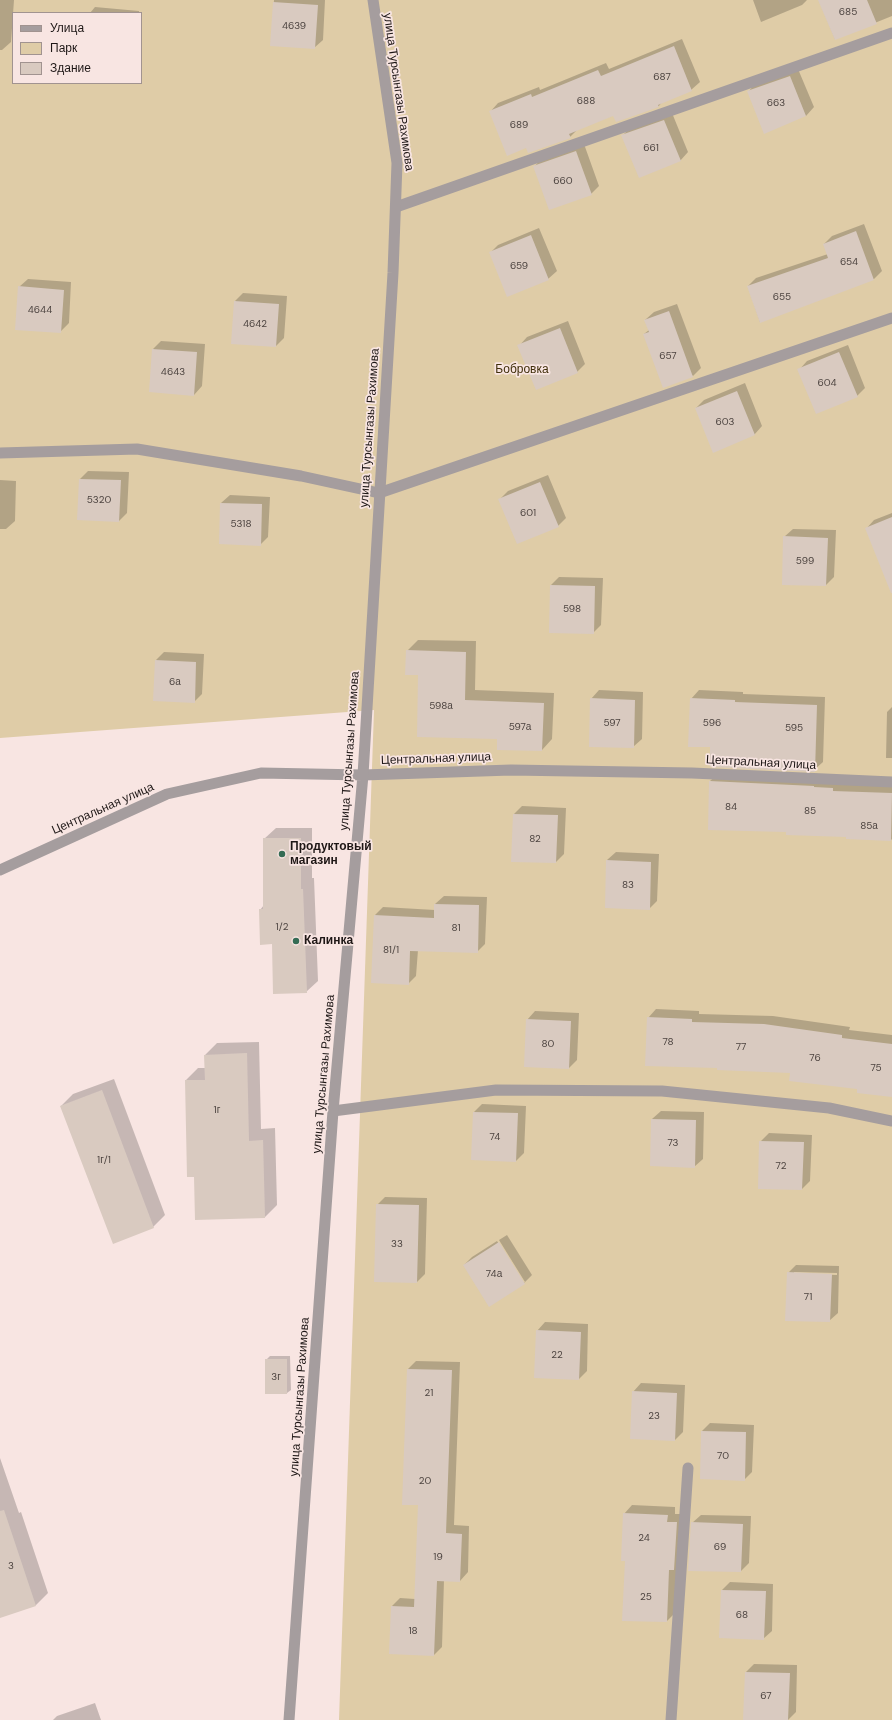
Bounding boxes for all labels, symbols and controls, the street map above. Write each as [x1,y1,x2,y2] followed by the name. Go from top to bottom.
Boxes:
[839,6,857,18] house number: 685
[12,12,142,84] legend
[380,12,416,172] street label: улица Турсынгазы Рахимова
[50,20,84,36] text: Улица
[282,20,306,32] house number: 4639
[50,40,77,56] text: Парк
[50,60,91,76] text: Здание
[653,71,671,83] house number: 687
[577,95,595,107] house number: 688
[767,97,785,109] house number: 663
[510,119,528,131] house number: 689
[643,142,659,154] house number: 661
[553,175,573,187] house number: 660
[840,256,858,268] house number: 654
[510,260,528,272] house number: 659
[773,291,791,303] house number: 655
[28,304,52,316] house number: 4644
[243,318,267,330] house number: 4642
[357,348,383,508] street label: улица Турсынгазы Рахимова
[659,350,677,362] house number: 657
[495,363,549,377] park label: Бобровка
[161,366,185,378] house number: 4643
[817,377,837,389] house number: 604
[715,416,735,428] house number: 603
[87,494,111,506] house number: 5320
[520,507,536,519] house number: 601
[230,518,252,530] house number: 5318
[796,555,814,567] house number: 599
[563,603,581,615] house number: 598
[337,671,363,831] street label: улица Турсынгазы Рахимова
[169,676,181,688] house number: 6а
[429,700,453,712] house number: 598а
[603,717,621,729] house number: 597
[703,717,721,729] house number: 596
[509,721,531,733] house number: 597а
[785,722,803,734] house number: 595
[381,750,491,768] street label: Центральная улица
[706,753,816,773] street label: Центральная улица
[50,780,156,838] street label: Центральная улица
[725,801,737,813] house number: 84
[804,805,816,817] house number: 85
[860,820,878,832] house number: 85а
[529,833,541,845] house number: 82
[290,840,372,868] place label: Продуктовый магазин
[277,849,287,859] marker: Продуктовый магазин
[622,879,634,891] house number: 83
[276,921,288,933] house number: 1/2
[452,922,460,934] house number: 81
[304,934,353,948] place label: Калинка
[291,936,301,946] marker: Калинка
[383,944,399,956] house number: 81/1
[310,994,338,1154] street label: улица Турсынгазы Рахимова
[662,1036,674,1048] house number: 78
[542,1038,554,1050] house number: 80
[736,1041,746,1053] house number: 77
[809,1052,821,1064] house number: 76
[870,1062,882,1074] house number: 75
[214,1104,220,1116] house number: 1г
[490,1131,500,1143] house number: 74
[668,1137,678,1149] house number: 73
[97,1154,111,1166] house number: 1г/1
[776,1160,786,1172] house number: 72
[391,1238,403,1250] house number: 33
[486,1268,502,1280] house number: 74а
[804,1291,812,1303] house number: 71
[287,1317,313,1477] street label: улица Турсынгазы Рахимова
[551,1349,563,1361] house number: 22
[271,1371,281,1383] house number: 3г
[425,1387,433,1399] house number: 21
[648,1410,660,1422] house number: 23
[717,1450,729,1462] house number: 70
[419,1475,431,1487] house number: 20
[638,1532,650,1544] house number: 24
[714,1541,726,1553] house number: 69
[433,1551,443,1563] house number: 19
[8,1560,14,1572] house number: 3
[640,1591,652,1603] house number: 25
[736,1609,748,1621] house number: 68
[408,1625,418,1637] house number: 18
[760,1690,772,1702] house number: 67

